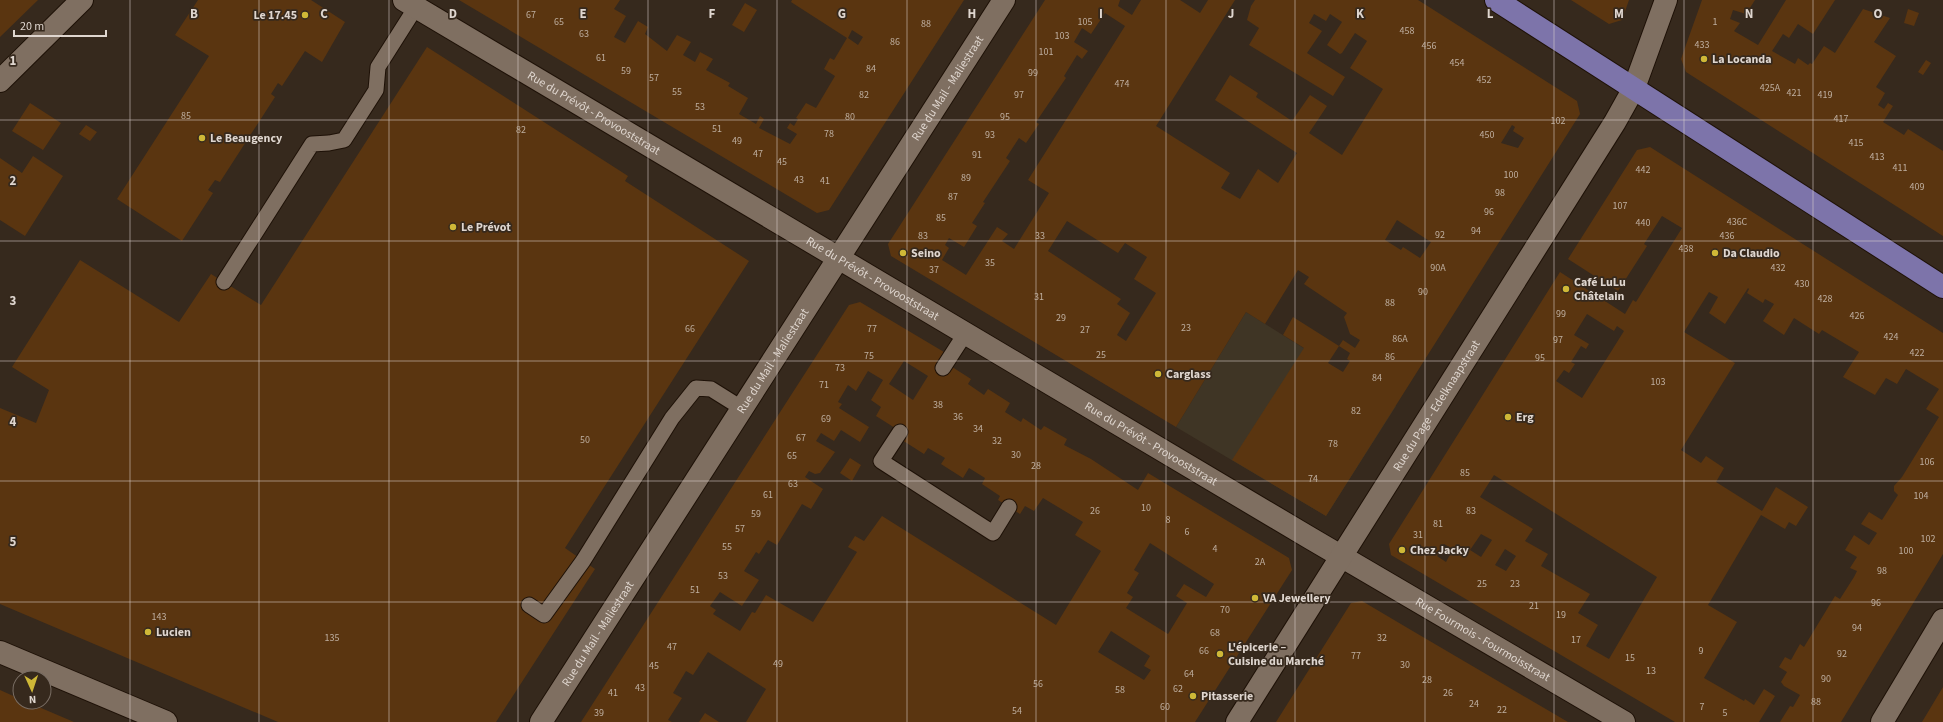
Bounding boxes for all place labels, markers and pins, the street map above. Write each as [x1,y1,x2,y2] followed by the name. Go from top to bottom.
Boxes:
[253,7,297,24] place label: Le 17.45
[300,10,310,20] marker: Le 17.45
[1712,51,1772,68] place label: La Locanda
[1699,54,1709,64] marker: La Locanda
[210,130,283,147] place label: Le Beaugency
[197,133,207,143] marker: Le Beaugency
[461,219,511,236] place label: Le Prévot
[448,222,458,232] marker: Le Prévot
[911,245,941,262] place label: Seino
[1723,245,1780,262] place label: Da Claudio
[898,248,908,258] marker: Seino
[1710,248,1720,258] marker: Da Claudio
[1574,274,1626,305] place label: Café LuLu Châtelain
[1561,284,1571,294] marker: Café LuLu Châtelain
[1166,366,1211,383] place label: Carglass
[1153,369,1163,379] marker: Carglass
[1516,409,1534,426] place label: Erg
[1503,412,1513,422] marker: Erg
[1410,542,1470,559] place label: Chez Jacky
[1397,545,1407,555] marker: Chez Jacky
[1262,590,1331,607] place label: VA Jewellery
[1250,593,1260,603] marker: VA Jewellery
[156,624,191,641] place label: Lucien
[143,627,153,637] marker: Lucien
[1228,639,1324,670] place label: L'épicerie – Cuisine du Marché
[1215,649,1225,659] marker: L'épicerie – Cuisine du Marché
[1201,688,1253,705] place label: Pitasserie
[1188,691,1198,701] marker: Pitasserie

